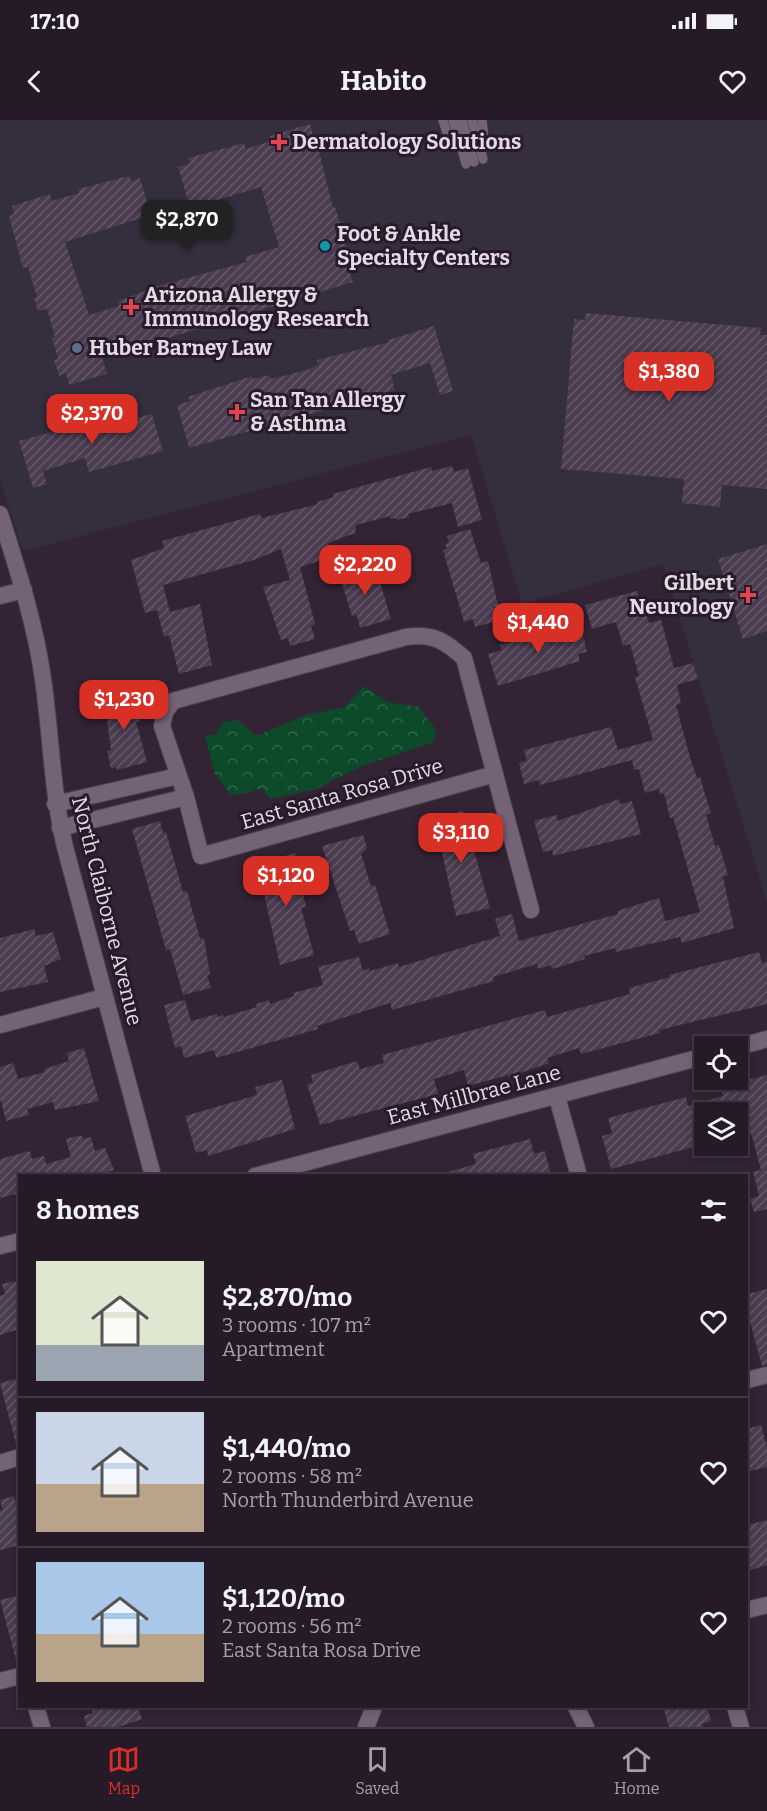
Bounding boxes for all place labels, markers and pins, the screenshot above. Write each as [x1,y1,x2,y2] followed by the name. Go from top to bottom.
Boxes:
[292,129,521,155] place label: Dermatology Solutions
[270,133,288,151] marker: Dermatology Solutions
[138,200,236,251] pin: $2,870
[337,221,510,271] place label: Foot & Ankle Specialty Centers
[318,239,332,253] marker: Foot & Ankle Specialty Centers
[144,282,370,332] place label: Arizona Allergy & Immunology Research
[122,298,140,316] marker: Arizona Allergy & Immunology Research
[89,335,272,361] place label: Huber Barney Law
[70,341,84,355] marker: Huber Barney Law
[620,352,718,403] pin: $1,380
[250,387,405,437] place label: San Tan Allergy & Asthma
[43,394,141,445] pin: $2,370
[228,403,246,421] marker: San Tan Allergy & Asthma
[316,545,414,596] pin: $2,220
[629,570,735,620] place label: Gilbert Neurology
[739,586,757,604] marker: Gilbert Neurology
[489,603,587,654] pin: $1,440
[75,680,173,731] pin: $1,230
[412,813,510,864] pin: $3,110
[237,856,335,907] pin: $1,120

